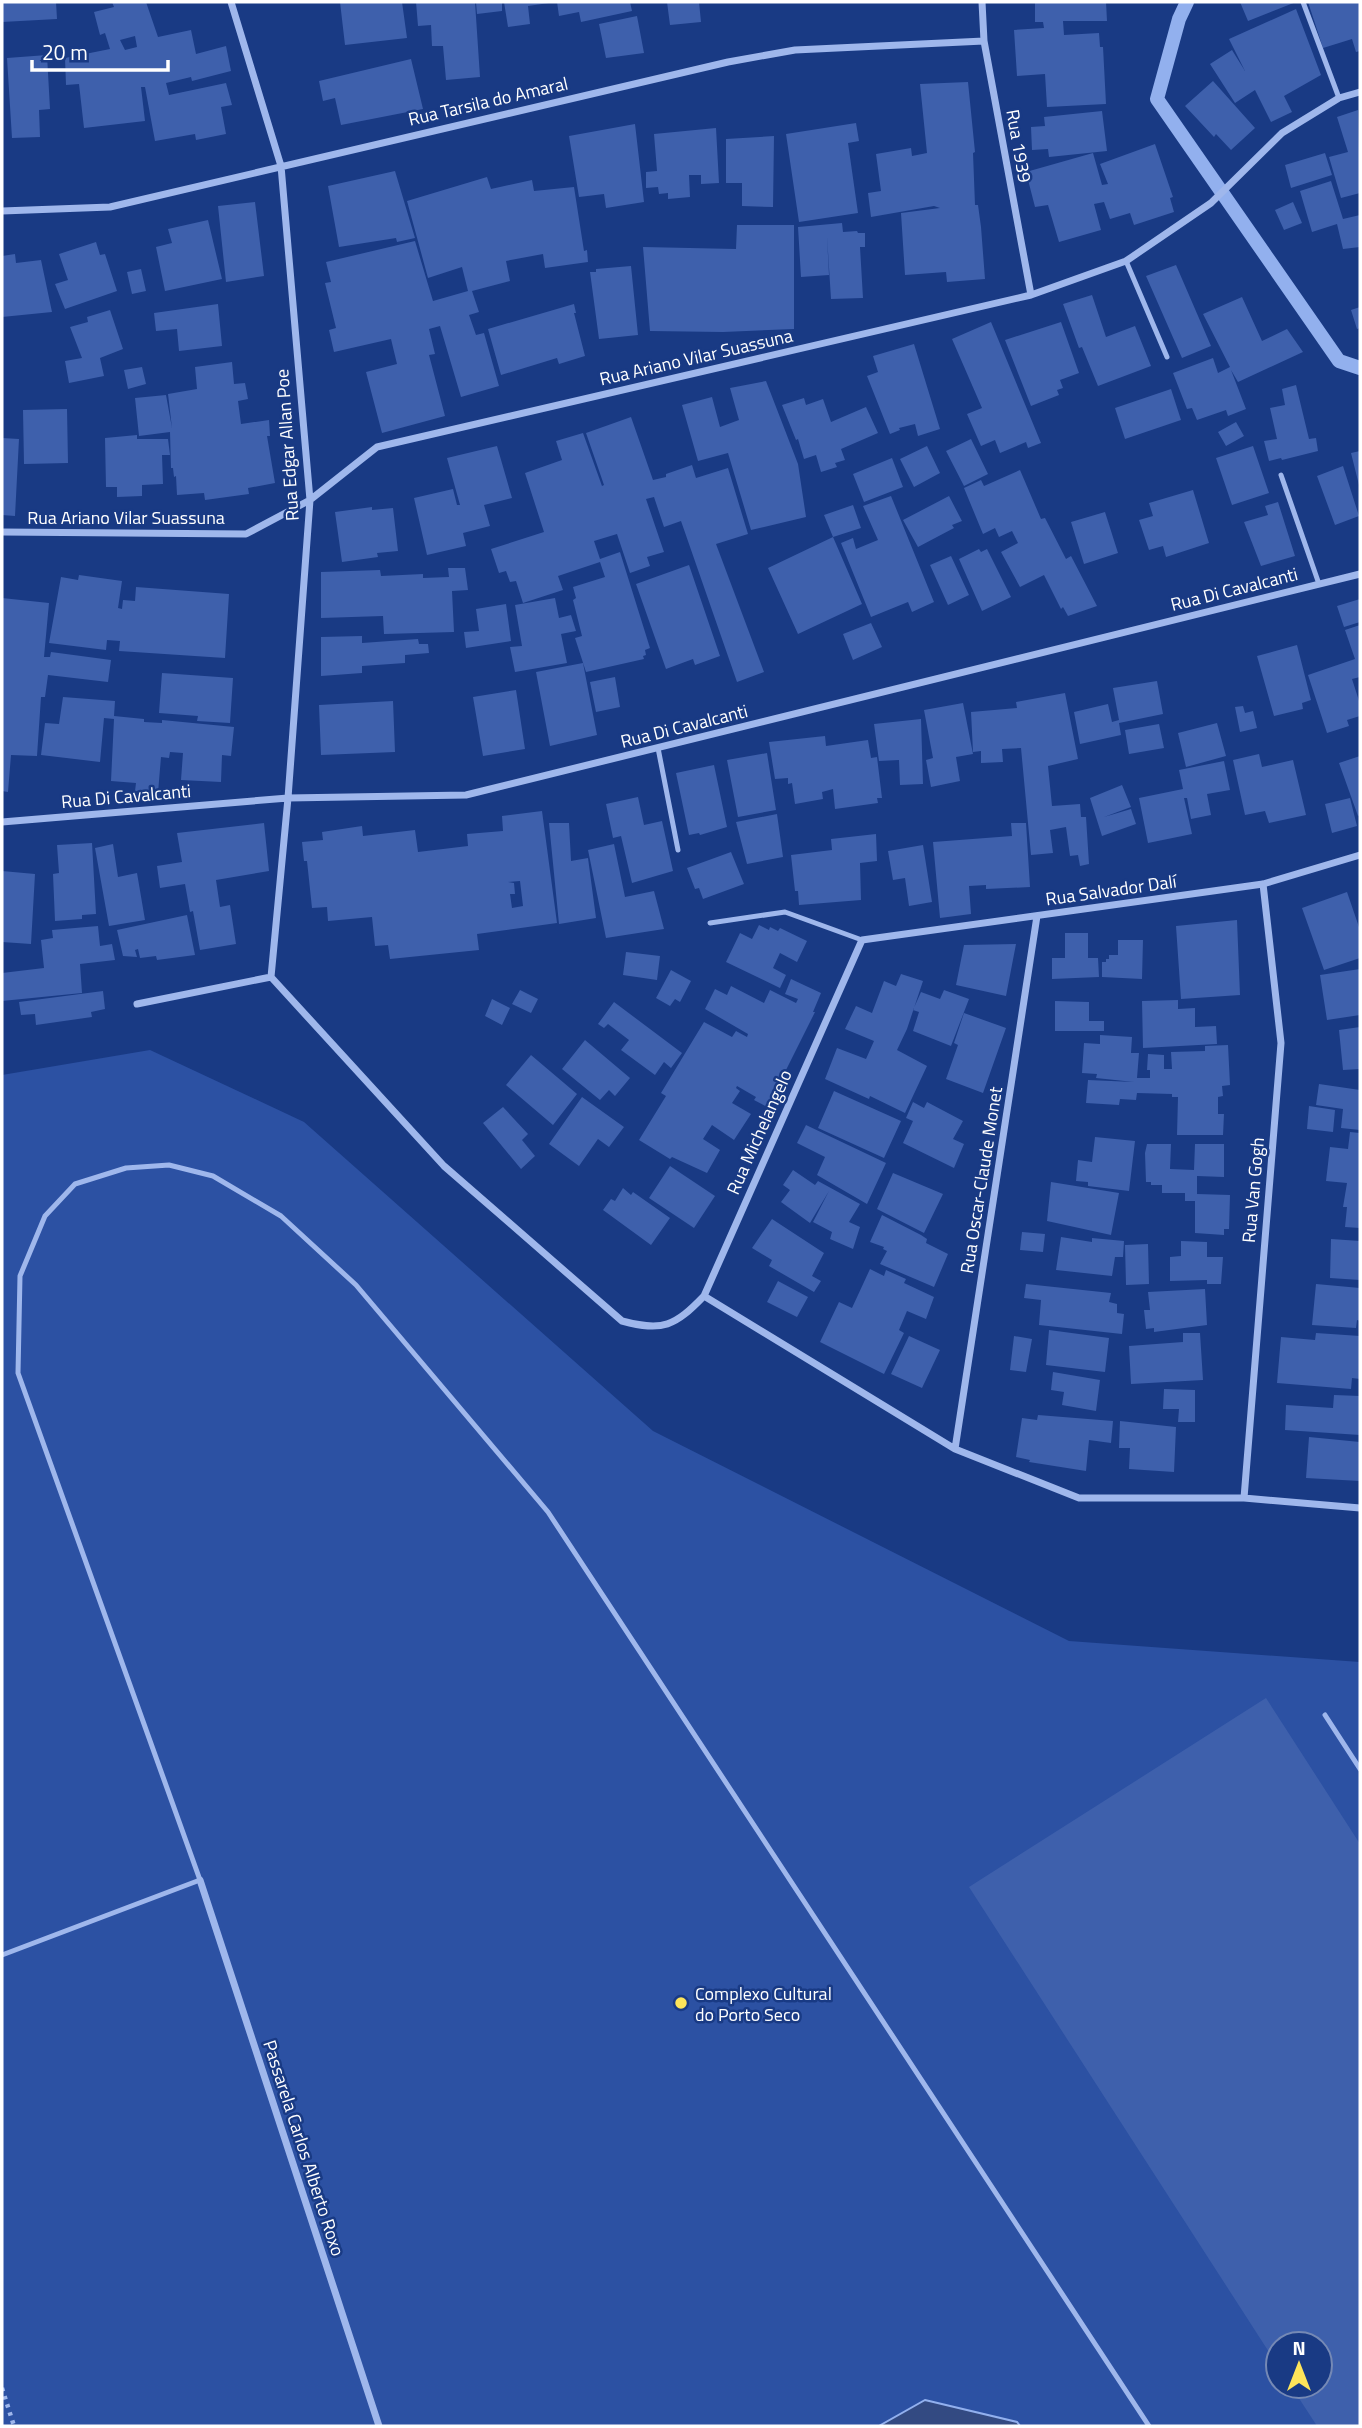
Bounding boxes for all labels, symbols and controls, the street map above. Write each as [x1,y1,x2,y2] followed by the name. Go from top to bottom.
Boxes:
[32,28,168,72] scale bar
[42,36,88,68] text: 20 m
[405,69,571,133] street label: Rua Tarsila do Amaral
[999,107,1039,185] street label: Rua 1939
[597,322,795,392] street label: Rua Ariano Vilar Suassuna
[268,368,306,522] street label: Rua Edgar Allan Poe
[27,504,225,531] street label: Rua Ariano Vilar Suassuna
[1168,560,1300,618] street label: Rua Di Cavalcanti
[618,697,750,755] street label: Rua Di Cavalcanti
[60,777,192,815] street label: Rua Di Cavalcanti
[1044,867,1180,913] street label: Rua Salvador Dalí
[719,1065,799,1199] street label: Rua Michelangelo
[953,1084,1009,1275] street label: Rua Oscar-Claude Monet
[1235,1136,1271,1244] street label: Rua Van Gogh
[695,1980,832,2028] place label: Complexo Cultural do Porto Seco
[673,1995,689,2011] marker: Complexo Cultural do Porto Seco
[256,2036,352,2260] street label: Passarela Carlos Alberto Roxo
[1264,2330,1334,2400] north arrow
[1292,2333,1306,2362] text: N

